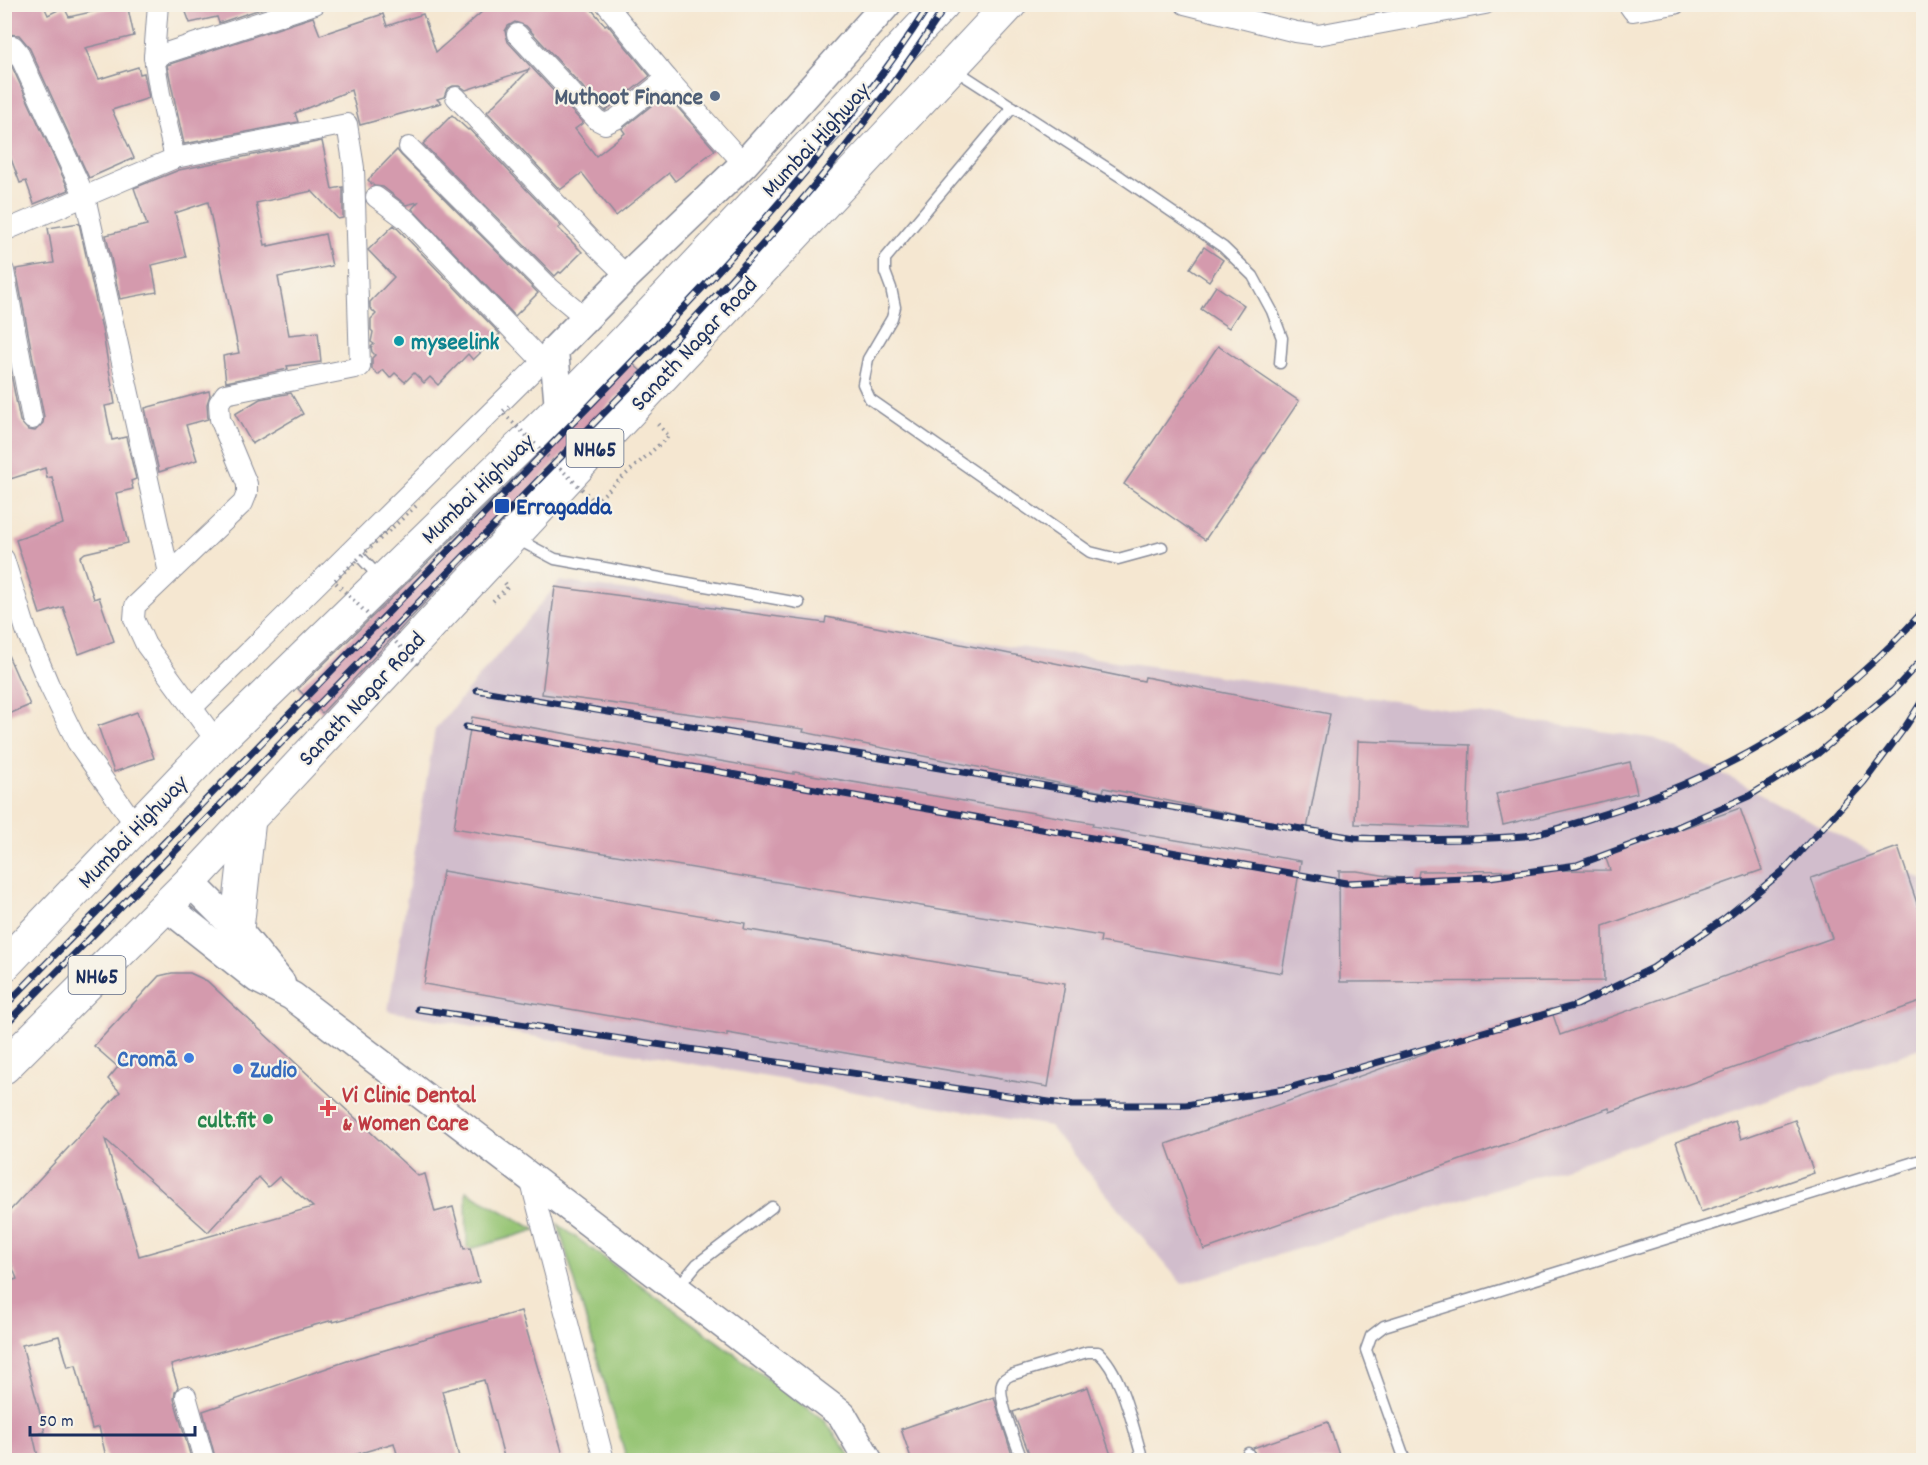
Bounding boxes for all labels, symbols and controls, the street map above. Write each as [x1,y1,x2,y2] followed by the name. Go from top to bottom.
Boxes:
[755,75,881,206] street label: Mumbai Highway
[554,82,703,116] place label: Muthoot Finance
[708,89,722,103] marker: Muthoot Finance
[624,270,767,420] street label: Sanath Nagar Road
[411,327,500,361] place label: myseelink
[392,334,406,348] marker: myseelink
[414,426,545,553] street label: Mumbai Highway
[566,429,624,467] road number: NH65
[516,492,612,526] place label: Erragadda
[493,497,511,515] marker: Erragadda
[292,625,435,775] street label: Sanath Nagar Road
[71,767,198,898] street label: Mumbai Highway
[68,956,126,994] road number: NH65
[117,1044,178,1078] place label: Cromā
[182,1051,196,1065] marker: Cromā
[250,1055,298,1089] place label: Zudio
[231,1062,245,1076] marker: Zudio
[342,1080,476,1142] place label: Vi Clinic Dental & Women Care
[319,1099,337,1117] marker: Vi Clinic Dental & Women Care
[198,1105,256,1139] place label: cult.fit
[261,1112,275,1126] marker: cult.fit
[30,1399,195,1437] scale bar
[39,1410,74,1435] text: 50 m

